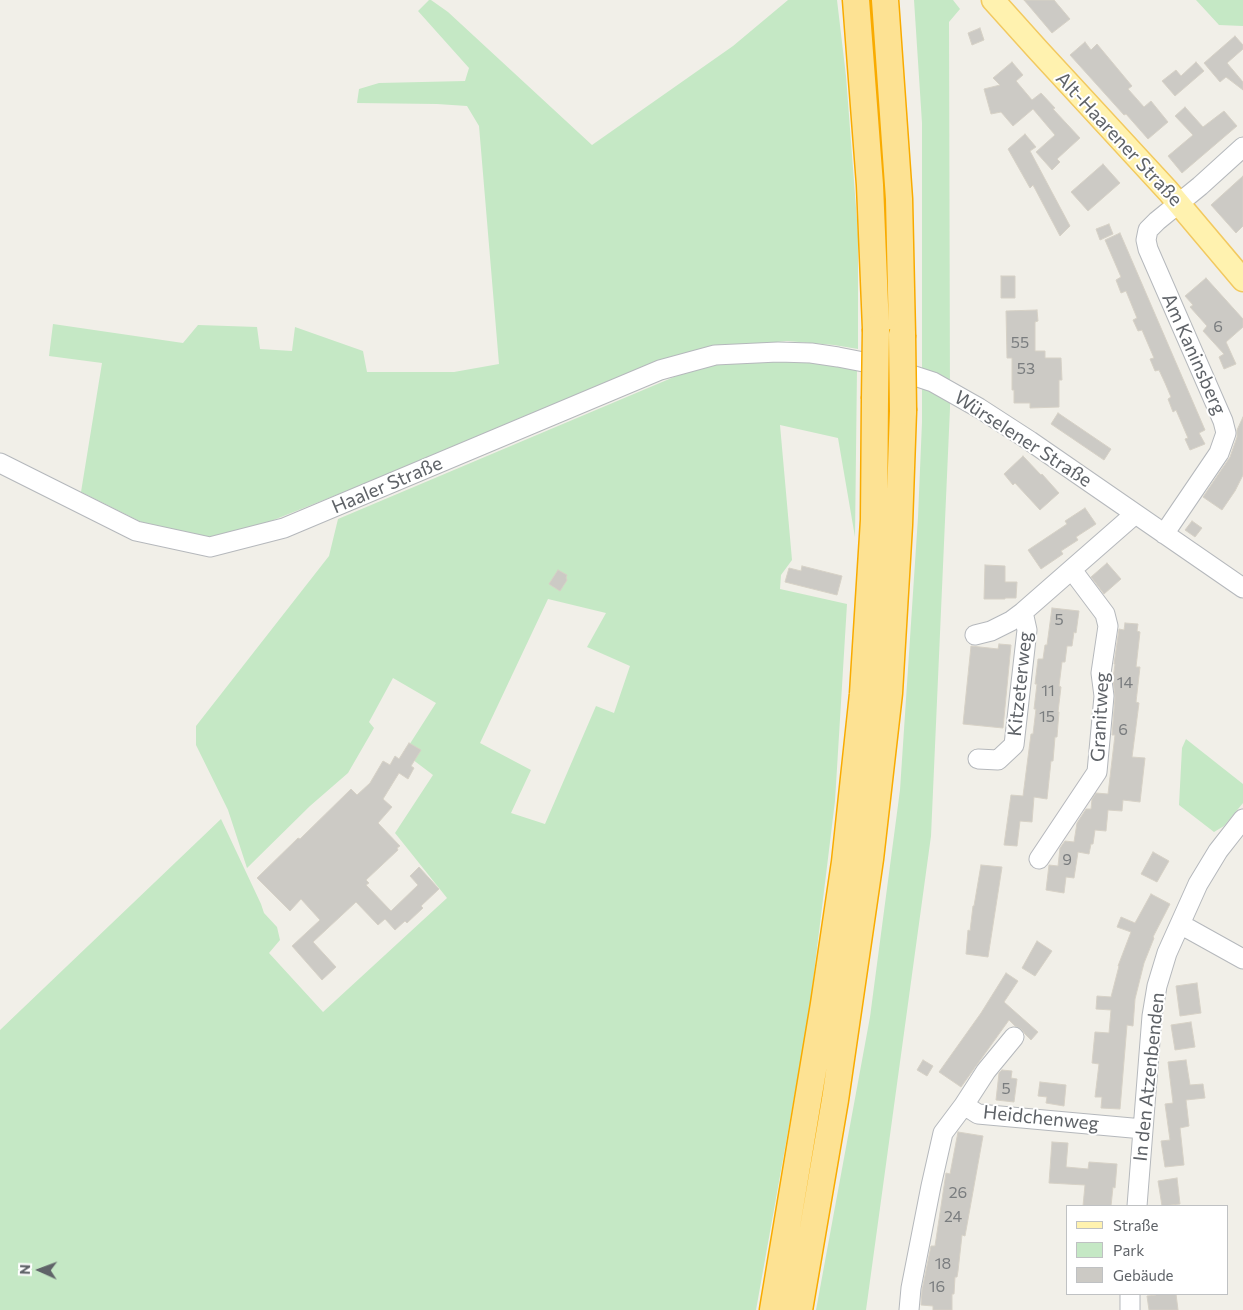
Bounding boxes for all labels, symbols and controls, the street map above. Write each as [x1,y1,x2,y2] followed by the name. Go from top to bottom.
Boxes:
[1051,67,1187,211] street label: Alt-Haarener Straße
[1157,290,1231,418] street label: Am Kaninsberg
[1213,317,1223,337] house number: 6
[1011,333,1029,353] house number: 55
[1017,359,1035,379] house number: 53
[950,386,1096,492] street label: Würselener Straße
[328,451,446,519] street label: Haaler Straße
[1054,610,1064,630] house number: 5
[1003,631,1037,737] street label: Kitzeterweg
[1086,671,1114,763] street label: Granitweg
[1117,673,1133,693] house number: 14
[1041,681,1055,701] house number: 11
[1039,707,1055,727] house number: 15
[1118,720,1128,740] house number: 6
[1062,850,1072,870] house number: 9
[1129,991,1169,1163] street label: In den Atzenbenden
[1001,1079,1011,1099] house number: 5
[982,1101,1100,1135] street label: Heidchenweg
[949,1183,967,1203] house number: 26
[1066,1205,1228,1295] legend
[944,1207,962,1227] house number: 24
[1113,1216,1159,1234] text: Straße
[1113,1241,1144,1259] text: Park
[15,1245,65,1295] north arrow
[935,1254,951,1274] house number: 18
[16,1264,33,1275] text: N
[1113,1266,1174,1284] text: Gebäude
[929,1277,945,1297] house number: 16

